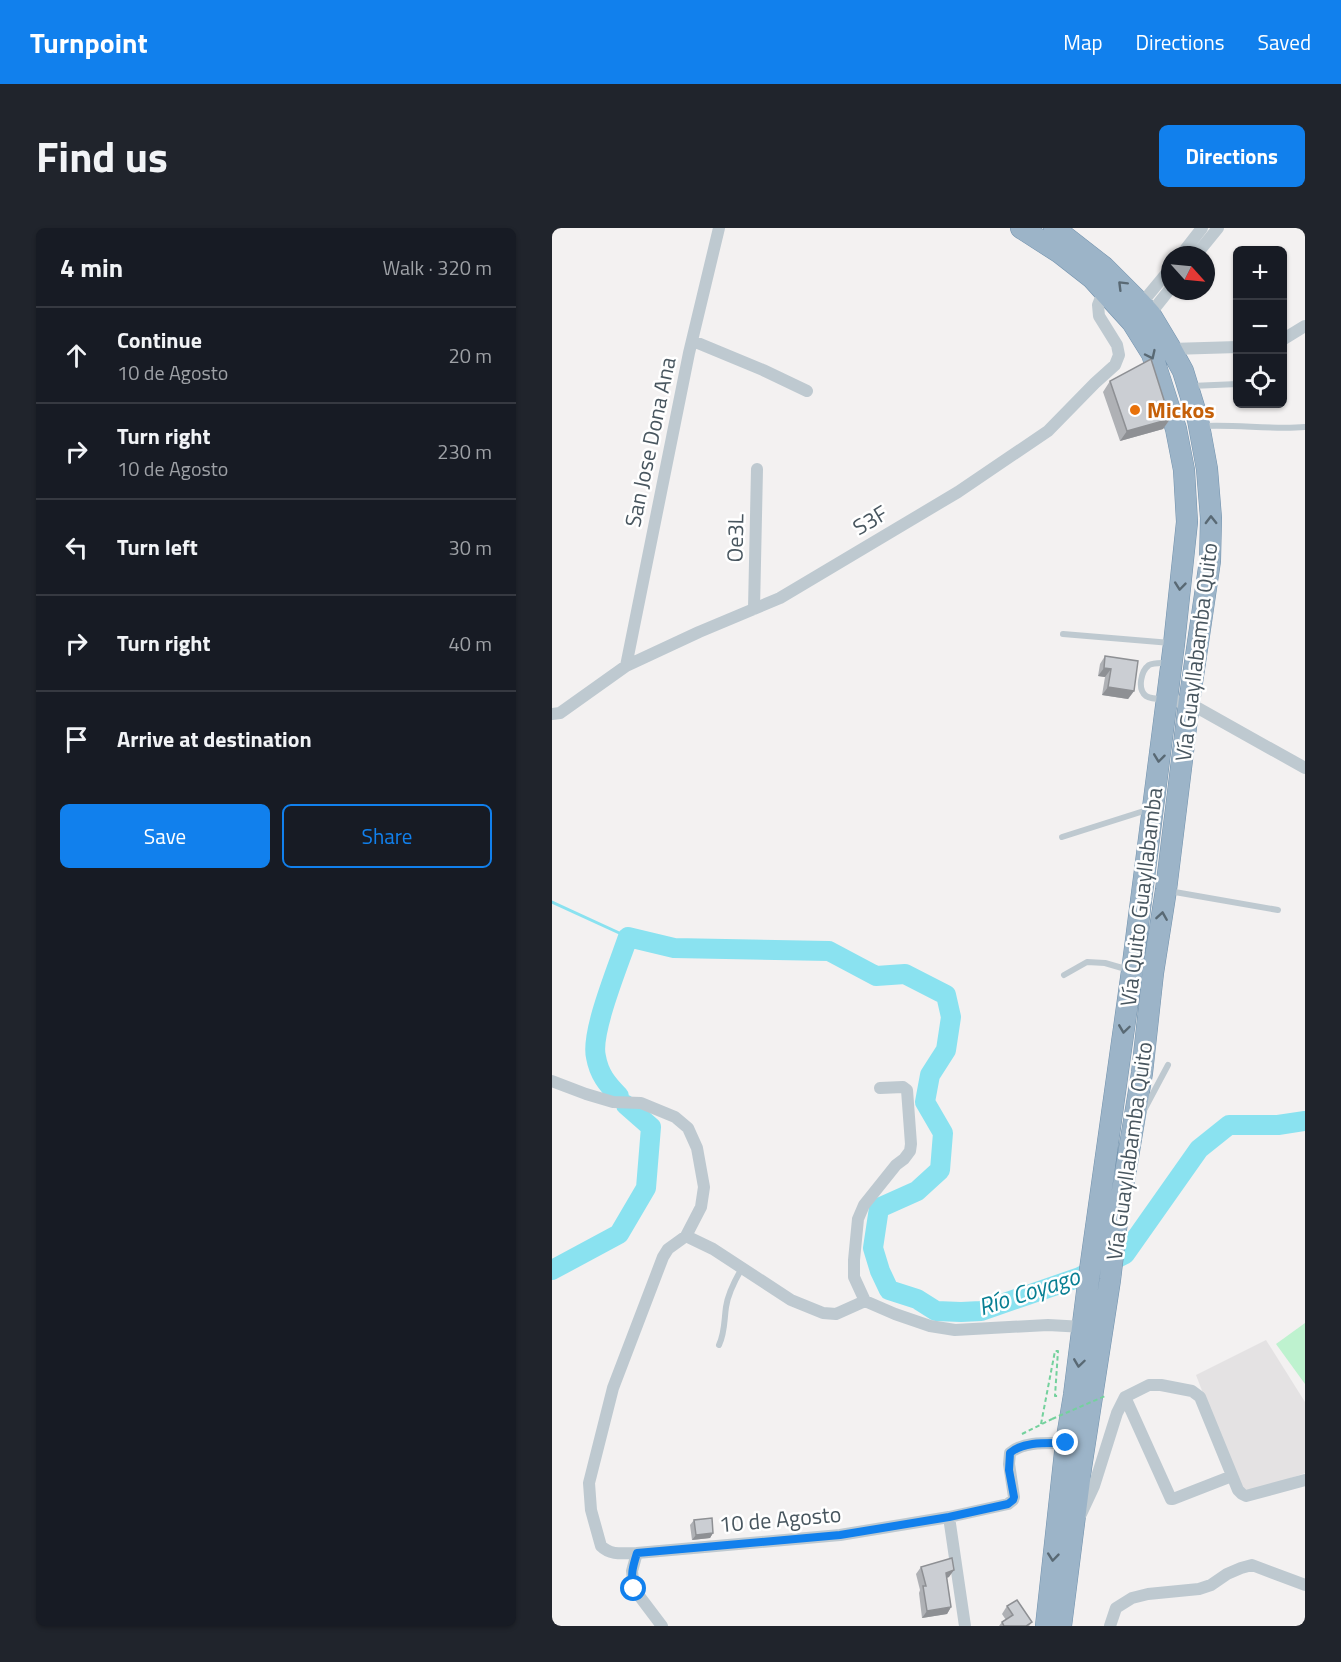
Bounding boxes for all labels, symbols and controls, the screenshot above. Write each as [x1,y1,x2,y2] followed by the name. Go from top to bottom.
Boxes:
[30,21,148,64] text: Turnpoint
[1063,26,1103,58] text: Map
[1136,26,1225,58] text: Directions
[1258,26,1311,58] text: Saved
[36,124,168,188] text: Find us
[1159,125,1305,187] button: Directions
[1161,246,1215,300] north arrow
[1233,246,1287,408] map controls
[1233,246,1287,300] button: +
[60,248,123,287] text: 4 min
[383,252,492,283] text: Walk · 320 m
[1119,281,1129,292] one-way arrow
[1233,300,1287,354] button: −
[117,323,202,357] text: Continue
[60,339,93,372] icon: ahead
[448,340,492,371] text: 20 m
[1143,349,1155,360] one-way arrow
[615,354,685,530] street label: San Jose Dona Ana
[1233,354,1287,408] button: locate
[117,357,228,388] text: 10 de Agosto
[1147,393,1215,427] place label: Mickos
[1128,403,1142,417] marker: Mickos
[117,419,211,453] text: Turn right
[60,435,93,468] icon: right
[437,436,492,467] text: 230 m
[117,453,228,484] text: 10 de Agosto
[846,496,894,544] street label: S3F
[718,513,752,563] street label: Oe3L
[1205,515,1217,524] one-way arrow
[117,530,198,564] text: Turn left
[60,531,93,564] icon: left
[448,532,492,563] text: 30 m
[1166,541,1226,763] street label: Vía Guayllabamba Quito
[1175,582,1187,591] one-way arrow
[117,626,211,660] text: Turn right
[60,627,93,660] icon: right
[448,628,492,659] text: 40 m
[117,722,312,756] text: Arrive at destination
[60,723,93,756] icon: arrive
[1154,753,1166,762] one-way arrow
[1111,786,1171,1008] street label: Vía Quito Guayllabamba
[60,804,270,868] button: Save
[282,804,492,868] button: Share
[1155,911,1168,921] one-way arrow
[1119,1024,1131,1033] one-way arrow
[1097,1040,1161,1262] street label: Vía Guayllabamba Quito
[973,1257,1085,1324] water label: Río Coyago
[1073,1359,1085,1368] one-way arrow
[1052,1429,1078,1455] route end
[718,1497,842,1541] street label: 10 de Agosto
[1047,1552,1060,1561] one-way arrow
[620,1575,646,1601] route start

